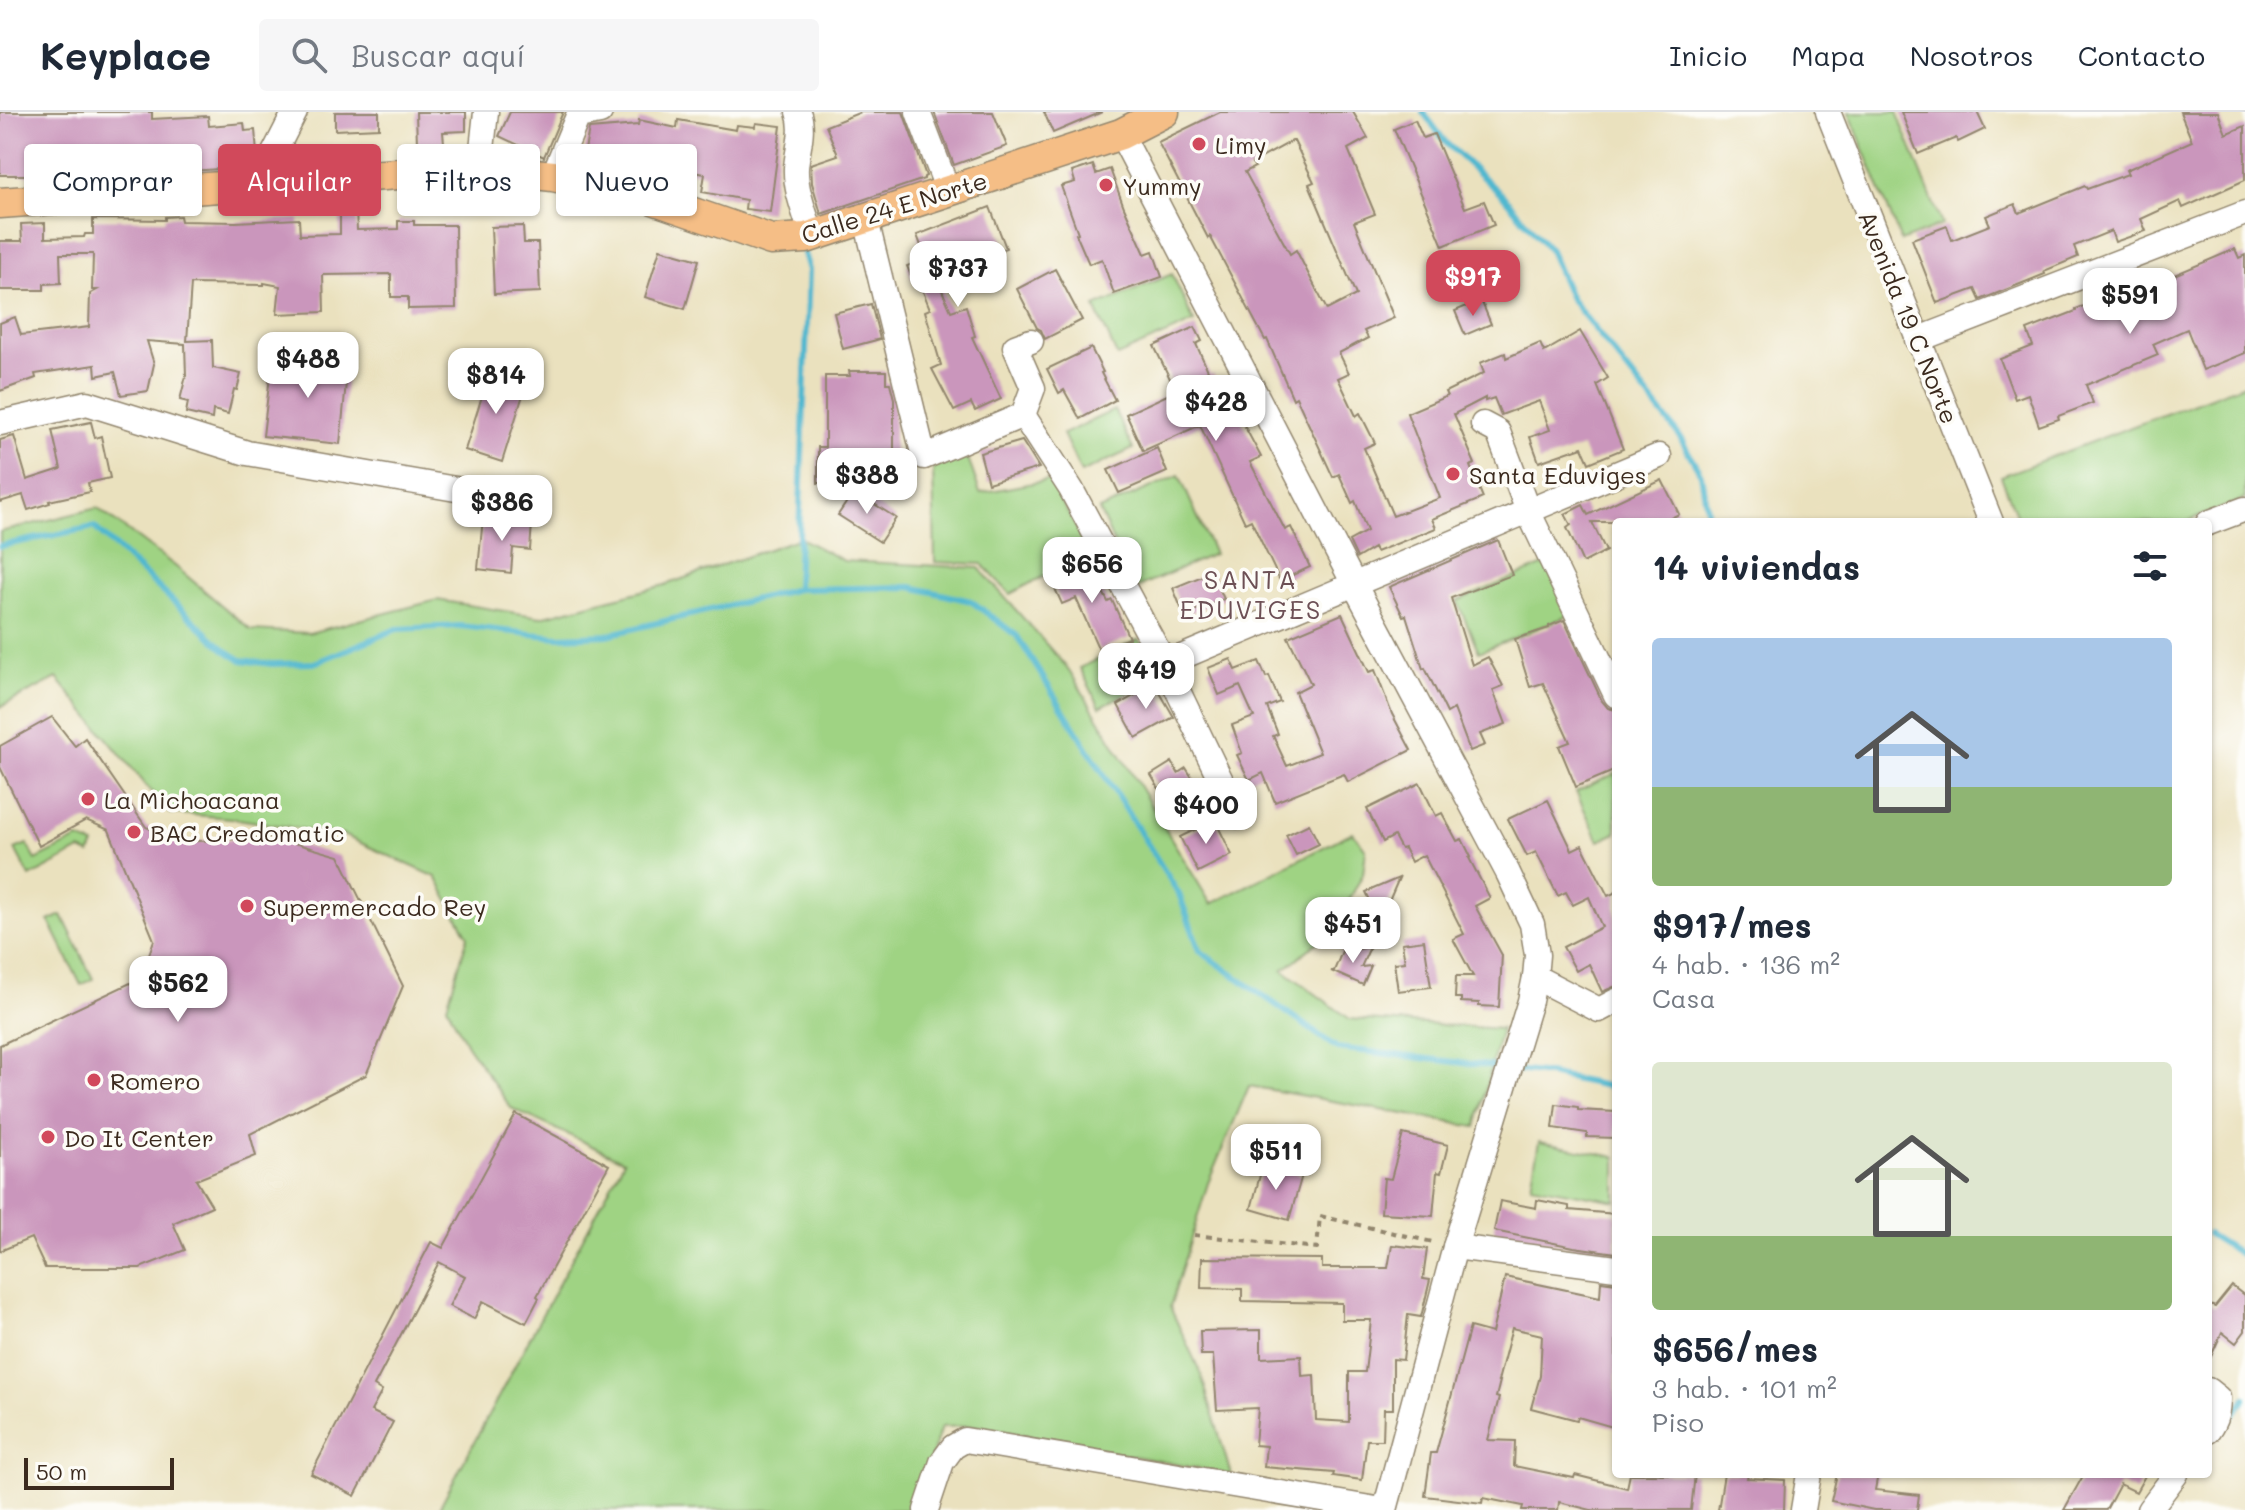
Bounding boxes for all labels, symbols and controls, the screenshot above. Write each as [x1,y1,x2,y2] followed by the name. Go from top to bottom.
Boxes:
[259,19,819,91] search box
[40,30,211,80] text: Keyplace
[287,33,331,77] icon: search
[351,35,526,75] text: Buscar aquí
[1669,37,1747,73] text: Inicio
[1791,37,1866,73] text: Mapa
[1910,37,2034,73] text: Nosotros
[2078,37,2205,73] text: Contacto
[1215,129,1267,160] place label: Limy
[1190,135,1208,153] marker: Limy
[24,144,202,216] chip: Comprar
[218,144,381,216] chip: Alquilar
[397,144,540,216] chip: Filtros
[556,144,697,216] chip: Nuevo
[797,164,991,250] street label: Calle 24 E Norte
[1122,170,1202,201] place label: Yummy
[1097,176,1115,194] marker: Yummy
[1852,206,1966,428] street label: Avenida 19 C Norte
[911,241,1005,309] pin: $737
[928,250,988,284] text: $737
[1426,250,1520,318] pin: $917
[1444,259,1502,293] text: $917
[2083,268,2177,336] pin: $591
[2101,277,2159,311] text: $591
[261,332,355,400] pin: $488
[276,341,340,375] text: $488
[449,348,543,416] pin: $814
[466,357,526,391] text: $814
[1169,375,1263,443] pin: $428
[1184,384,1248,418] text: $428
[820,448,914,516] pin: $388
[835,457,899,491] text: $388
[1469,459,1647,490] place label: Santa Eduviges
[1444,465,1462,483] marker: Santa Eduviges
[455,475,549,543] pin: $386
[470,484,534,518] text: $386
[1045,537,1139,605] pin: $656
[1652,544,1860,589] text: 14 viviendas
[2128,544,2172,588] icon: filters
[1061,546,1123,580] text: $656
[1179,562,1323,626] district label: SANTA EDUVIGES
[1099,643,1193,711] pin: $419
[1116,652,1176,686] text: $419
[1840,690,1984,834] icon: home
[1159,778,1253,846] pin: $400
[104,784,280,815] place label: La Michoacana
[1173,787,1239,821] text: $400
[79,790,97,808] marker: La Michoacana
[150,817,344,848] place label: BAC Credomatic
[125,823,143,841] marker: BAC Credomatic
[263,891,486,922] place label: Supermercado Rey
[238,897,256,915] marker: Supermercado Rey
[1306,897,1400,965] pin: $451
[1652,902,1812,947] text: $917/mes
[1323,906,1383,940] text: $451
[1652,947,1840,981] text: 4 hab. · 136 m²
[131,956,225,1024] pin: $562
[147,965,209,999] text: $562
[1652,981,1716,1015] text: Casa
[110,1065,200,1096] place label: Romero
[85,1071,103,1089] marker: Romero
[1840,1114,1984,1258] icon: home
[64,1122,214,1153] place label: Do It Center
[1229,1124,1323,1192] pin: $511
[39,1128,57,1146] marker: Do It Center
[1249,1133,1303,1167] text: $511
[1652,1326,1818,1371] text: $656/mes
[1652,1371,1837,1405] text: 3 hab. · 101 m²
[1652,1405,1704,1439] text: Piso
[24,1454,174,1490] scale bar
[36,1457,87,1486] text: 50 m

